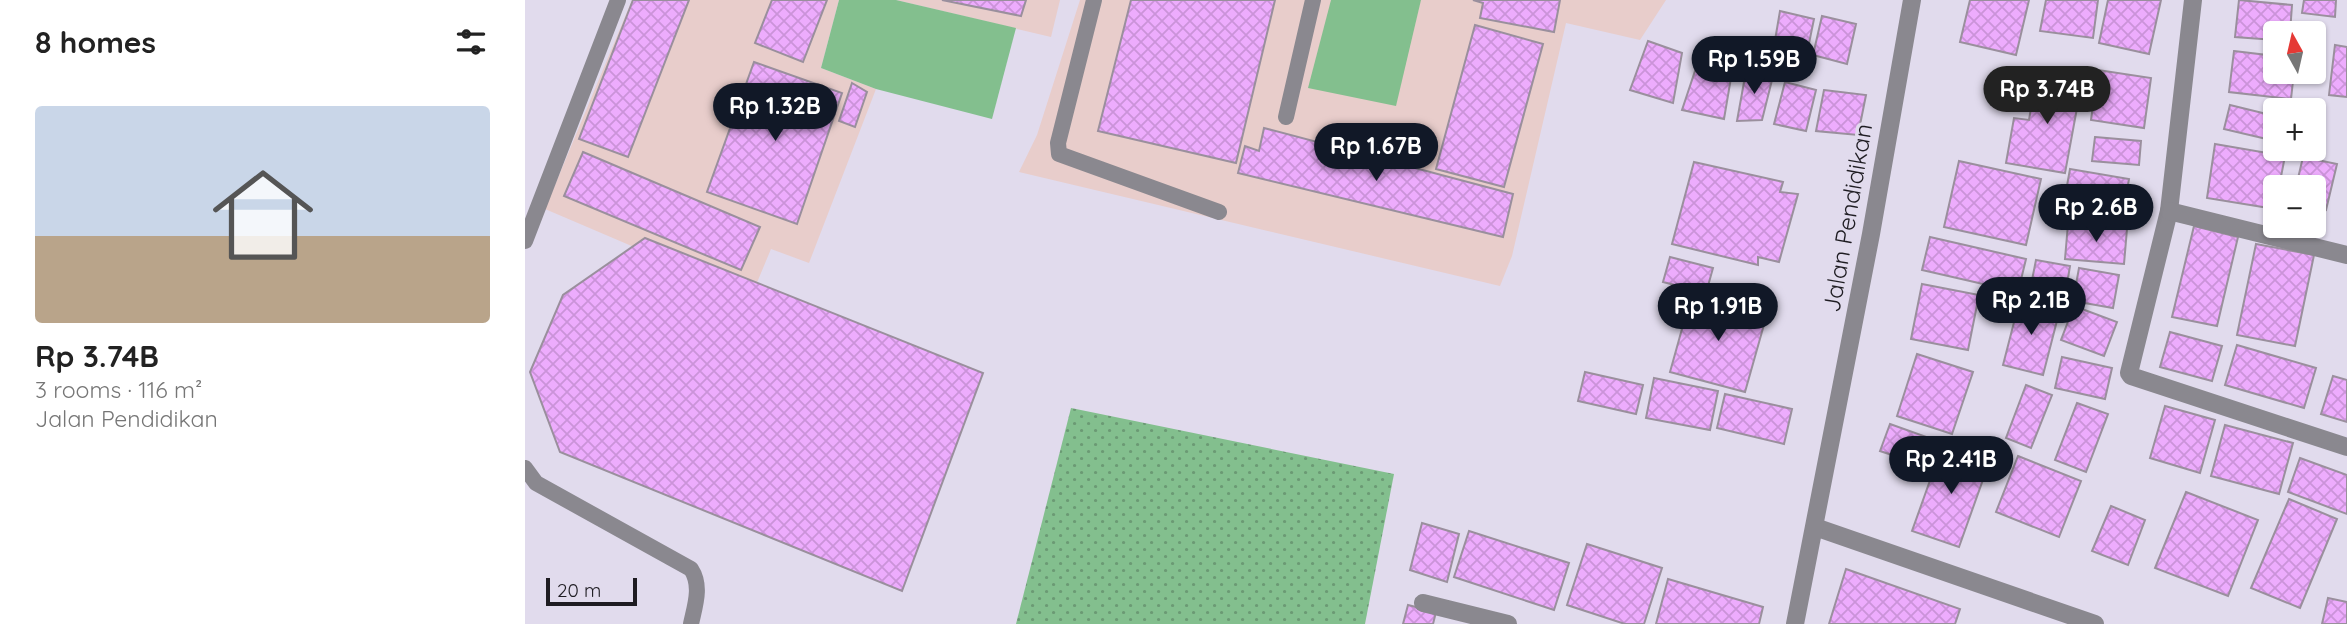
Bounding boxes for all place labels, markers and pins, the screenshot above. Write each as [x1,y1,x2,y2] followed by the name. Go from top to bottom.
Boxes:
[1682,36,1826,96] pin: Rp 1.59B
[1975,66,2119,126] pin: Rp 3.74B
[703,83,847,143] pin: Rp 1.32B
[1304,124,1448,183] pin: Rp 1.67B
[2031,184,2161,244] pin: Rp 2.6B
[1966,278,2096,337] pin: Rp 2.1B
[1646,284,1790,343] pin: Rp 1.91B
[1879,436,2023,496] pin: Rp 2.41B

